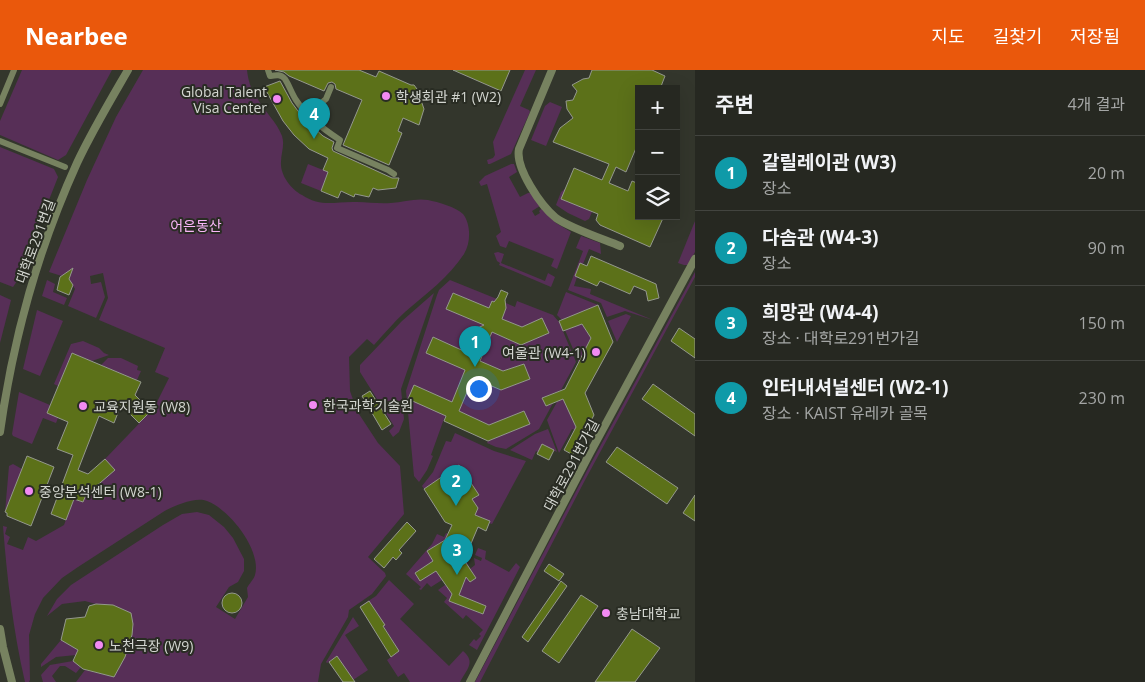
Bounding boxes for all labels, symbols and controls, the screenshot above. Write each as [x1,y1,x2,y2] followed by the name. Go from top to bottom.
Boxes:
[25,19,128,52] text: Nearbee
[932,24,965,48] text: 지도
[993,24,1042,48] text: 길찾기
[1070,24,1120,48] text: 저장됨
[181,82,267,117] place label: Global Talent Visa Center
[635,85,680,220] map controls
[635,85,680,130] button: +
[396,87,501,106] place label: 학생회관 #1 (W2)
[380,90,392,102] marker: 학생회관 #1 (W2)
[715,90,754,118] text: 주변
[271,93,283,105] marker: Global Talent Visa Center
[1068,93,1125,115] text: 4개 결과
[298,98,330,139] pin: 4
[635,130,680,175] button: −
[762,149,896,175] text: 갈릴레이관 (W3)
[726,162,736,184] text: 1
[1088,162,1125,184] text: 20 m
[635,175,680,220] button: layers
[762,177,791,199] text: 장소
[11,196,59,286] street label: 대학로291번길
[170,216,222,235] park label: 어은동산
[762,224,878,250] text: 다솜관 (W4-3)
[726,237,736,259] text: 2
[1088,237,1125,259] text: 90 m
[762,252,791,274] text: 장소
[762,299,878,325] text: 희망관 (W4-4)
[726,312,736,334] text: 3
[1079,312,1125,334] text: 150 m
[459,326,491,367] pin: 1
[762,327,920,349] text: 장소 · 대학로291번가길
[502,343,586,362] place label: 여울관 (W4-1)
[590,346,602,358] marker: 여울관 (W4-1)
[762,374,948,400] text: 인터내셔널센터 (W2-1)
[466,376,492,402] your location
[726,387,736,409] text: 4
[1079,387,1125,409] text: 230 m
[323,396,413,415] place label: 한국과학기술원
[93,397,190,416] place label: 교육지원동 (W8)
[307,399,319,411] marker: 한국과학기술원
[77,400,89,412] marker: 교육지원동 (W8)
[762,402,928,424] text: 장소 · KAIST 유레카 골목
[539,416,603,514] street label: 대학로291번가길
[440,465,472,506] pin: 2
[39,482,162,501] place label: 중앙분석센터 (W8-1)
[23,485,35,497] marker: 중앙분석센터 (W8-1)
[441,534,473,575] pin: 3
[616,604,681,623] place label: 충남대학교
[600,607,612,619] marker: 충남대학교
[109,636,193,655] place label: 노천극장 (W9)
[93,639,105,651] marker: 노천극장 (W9)

